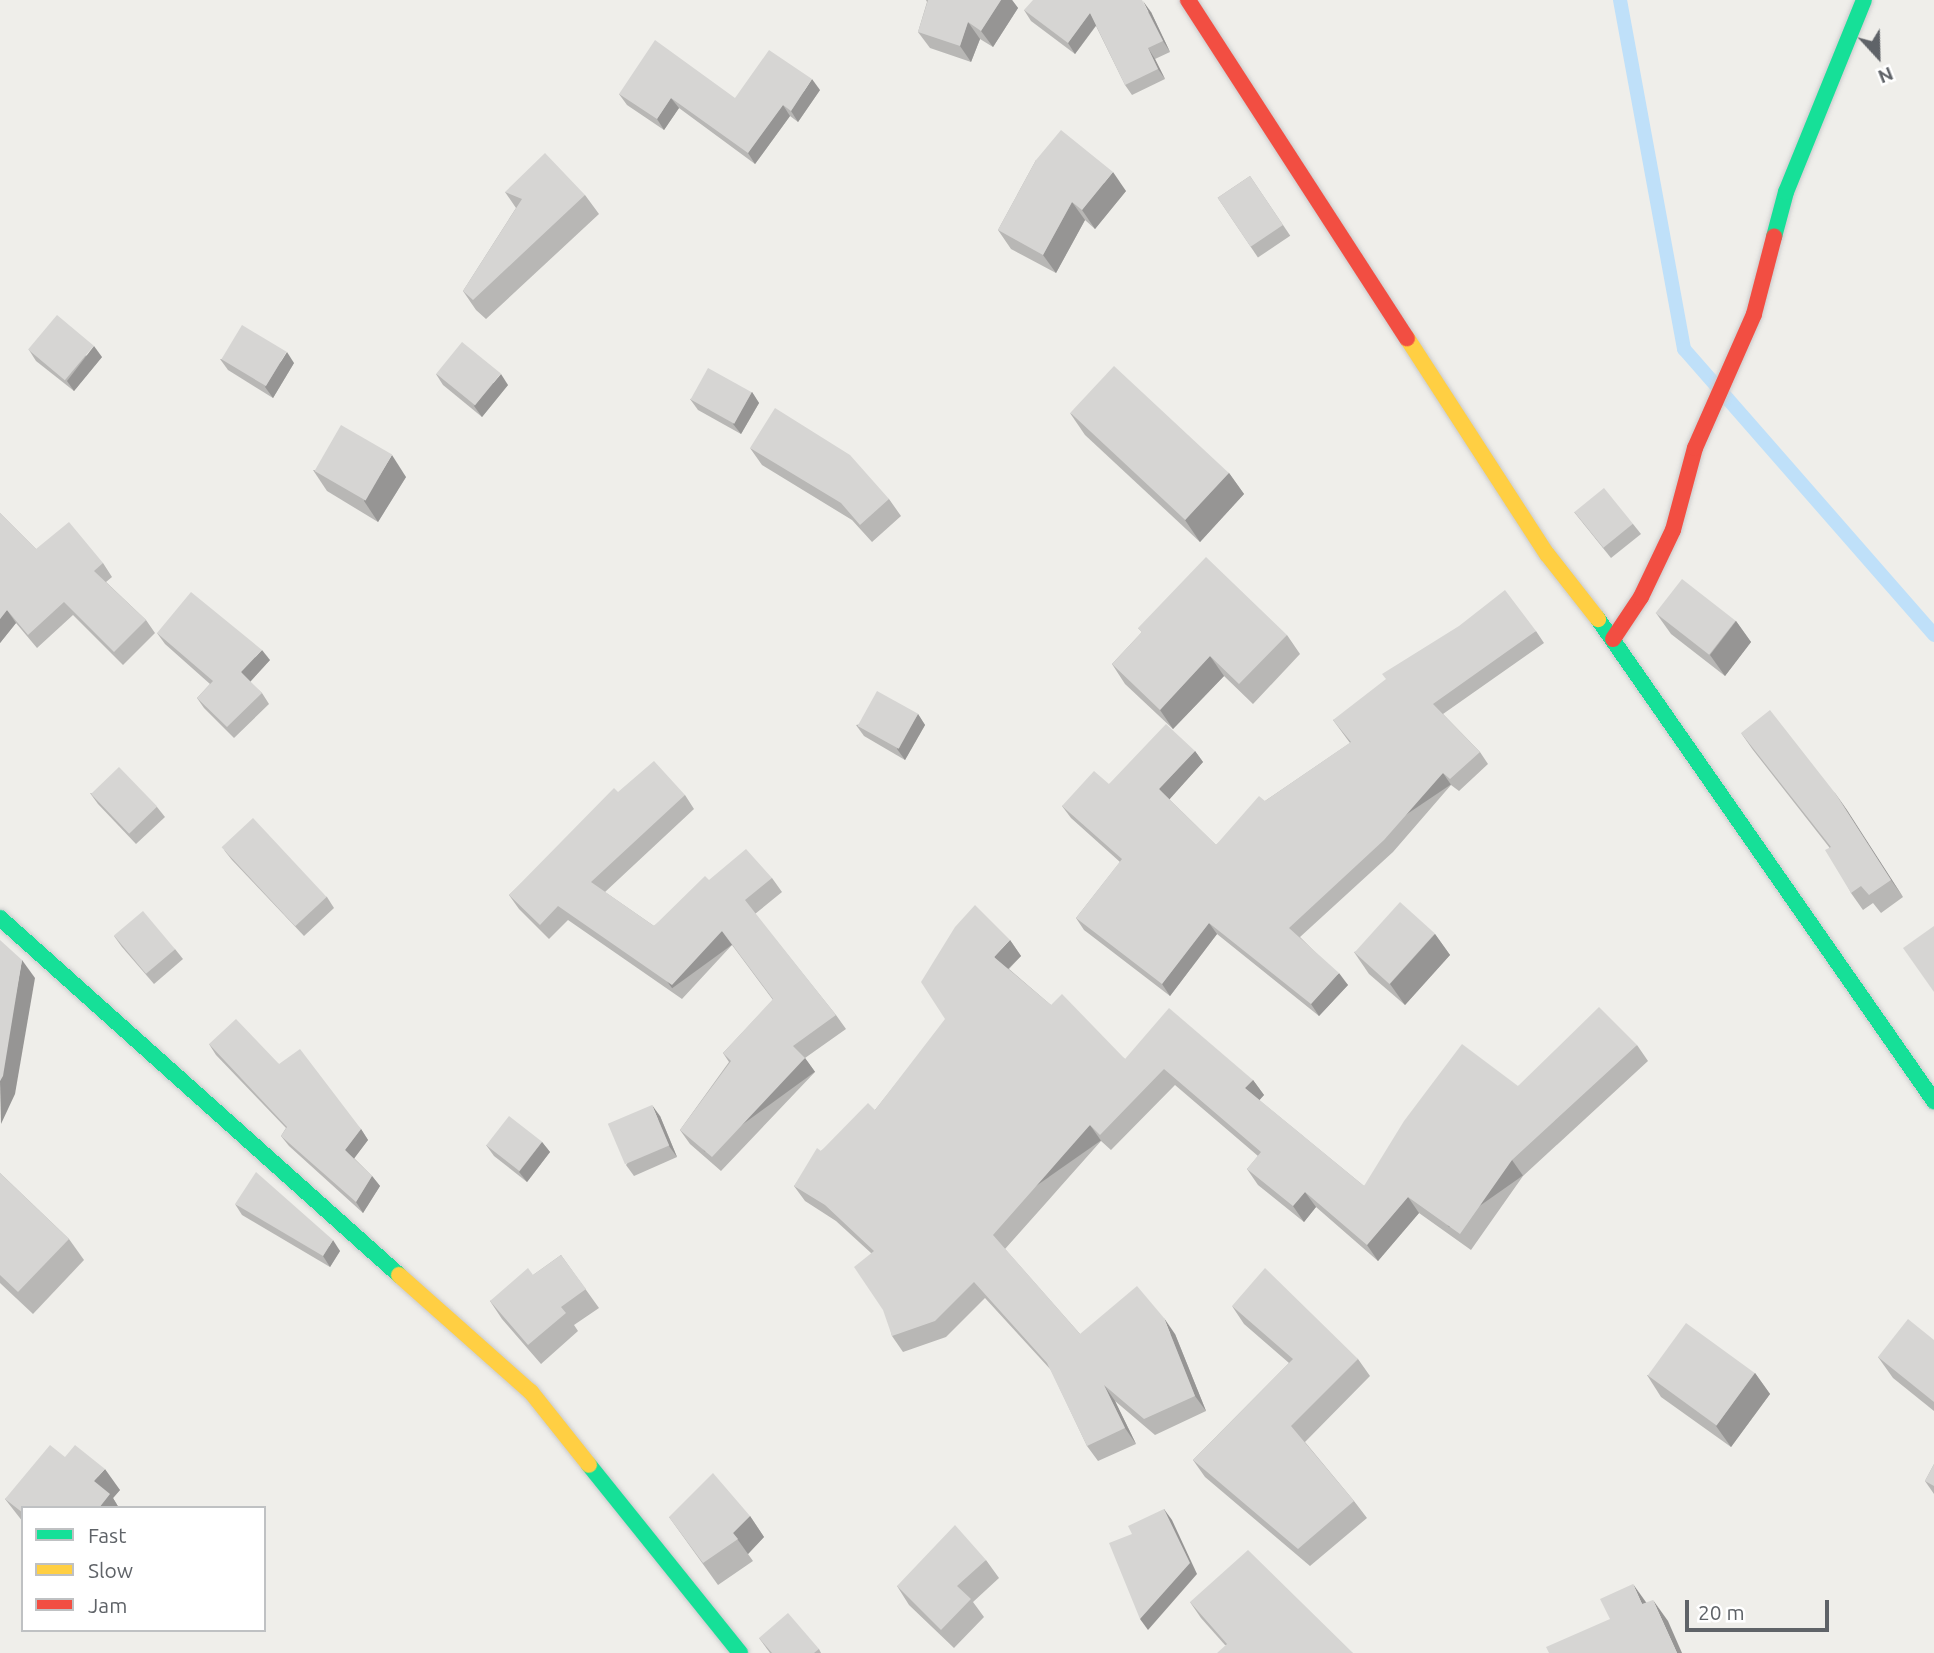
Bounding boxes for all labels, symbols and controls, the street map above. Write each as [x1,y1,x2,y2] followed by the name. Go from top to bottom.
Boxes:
[1843,21,1913,91] north arrow
[1875,63,1897,88] text: N
[21,1506,266,1632] legend
[88,1523,126,1547] text: Fast
[88,1558,133,1582] text: Slow
[1689,1586,1832,1630] scale bar
[88,1593,127,1617] text: Jam
[1698,1600,1745,1624] text: 20 m

